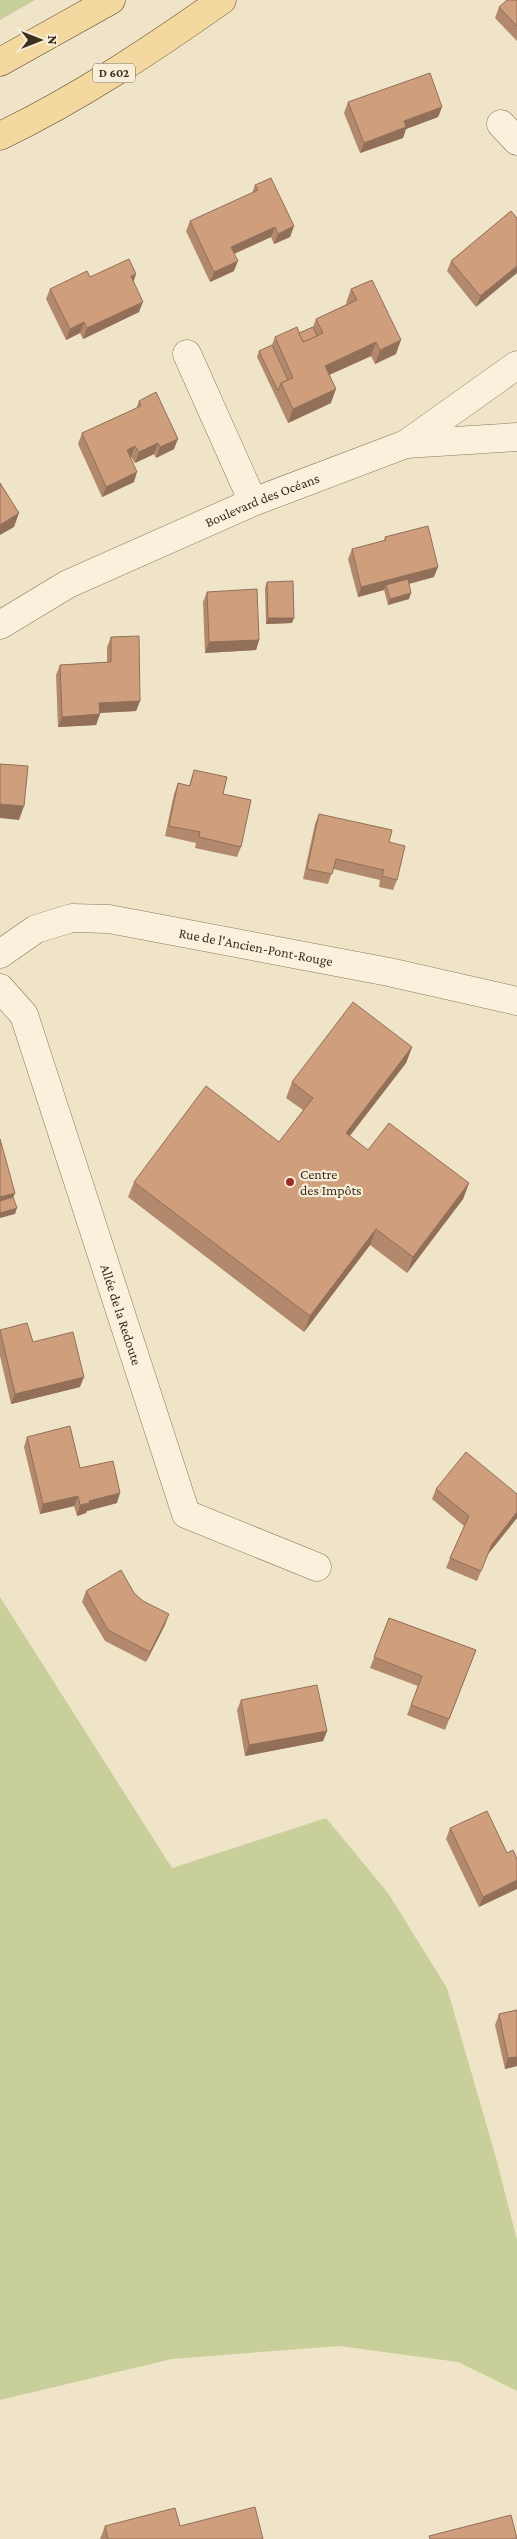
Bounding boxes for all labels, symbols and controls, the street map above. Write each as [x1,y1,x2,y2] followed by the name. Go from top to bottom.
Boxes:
[15,15,65,65] north arrow
[45,35,61,45] text: N
[93,64,135,82] road number: D 602
[203,470,321,530] street label: Boulevard des Océans
[178,924,334,969] street label: Rue de l'Ancien-Pont-Rouge
[300,1166,361,1198] place label: Centre des Impôts
[284,1176,296,1188] marker: Centre des Impôts
[97,1262,145,1367] street label: Allée de la Redoute

